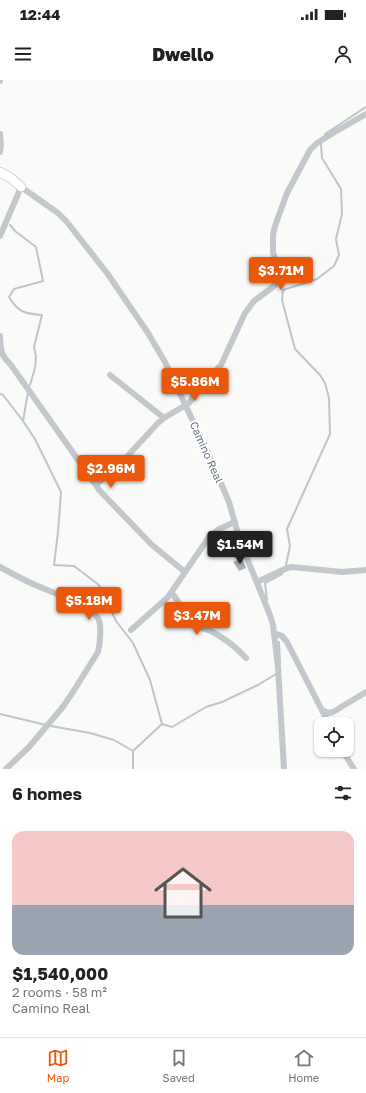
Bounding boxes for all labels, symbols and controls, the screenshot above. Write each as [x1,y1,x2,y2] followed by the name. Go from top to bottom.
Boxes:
[20,5,60,23] text: 12:44
[12,43,34,65] icon: menu
[152,43,214,65] text: Dwello
[332,43,354,65] icon: person
[248,257,314,291] pin: $3.71M
[258,262,304,278] text: $3.71M
[162,368,228,402] pin: $5.86M
[171,373,219,389] text: $5.86M
[188,419,227,485] street label: Camino Real
[78,455,144,489] pin: $2.96M
[87,460,135,476] text: $2.96M
[207,531,273,565] pin: $1.54M
[216,536,264,552] text: $1.54M
[56,587,122,621] pin: $5.18M
[65,592,113,608] text: $5.18M
[164,602,230,636] pin: $3.47M
[173,607,221,623] text: $3.47M
[314,717,354,757] map controls
[314,717,354,757] button: locate
[332,782,354,804] icon: filters
[12,783,82,804] text: 6 homes
[147,857,219,929] icon: home
[12,963,108,984] text: $1,540,000
[12,984,107,1000] text: 2 rooms · 58 m²
[12,1000,90,1016] text: Camino Real
[47,1047,69,1084] tab: Map
[163,1047,195,1084] tab: Saved
[288,1047,319,1084] tab: Home

